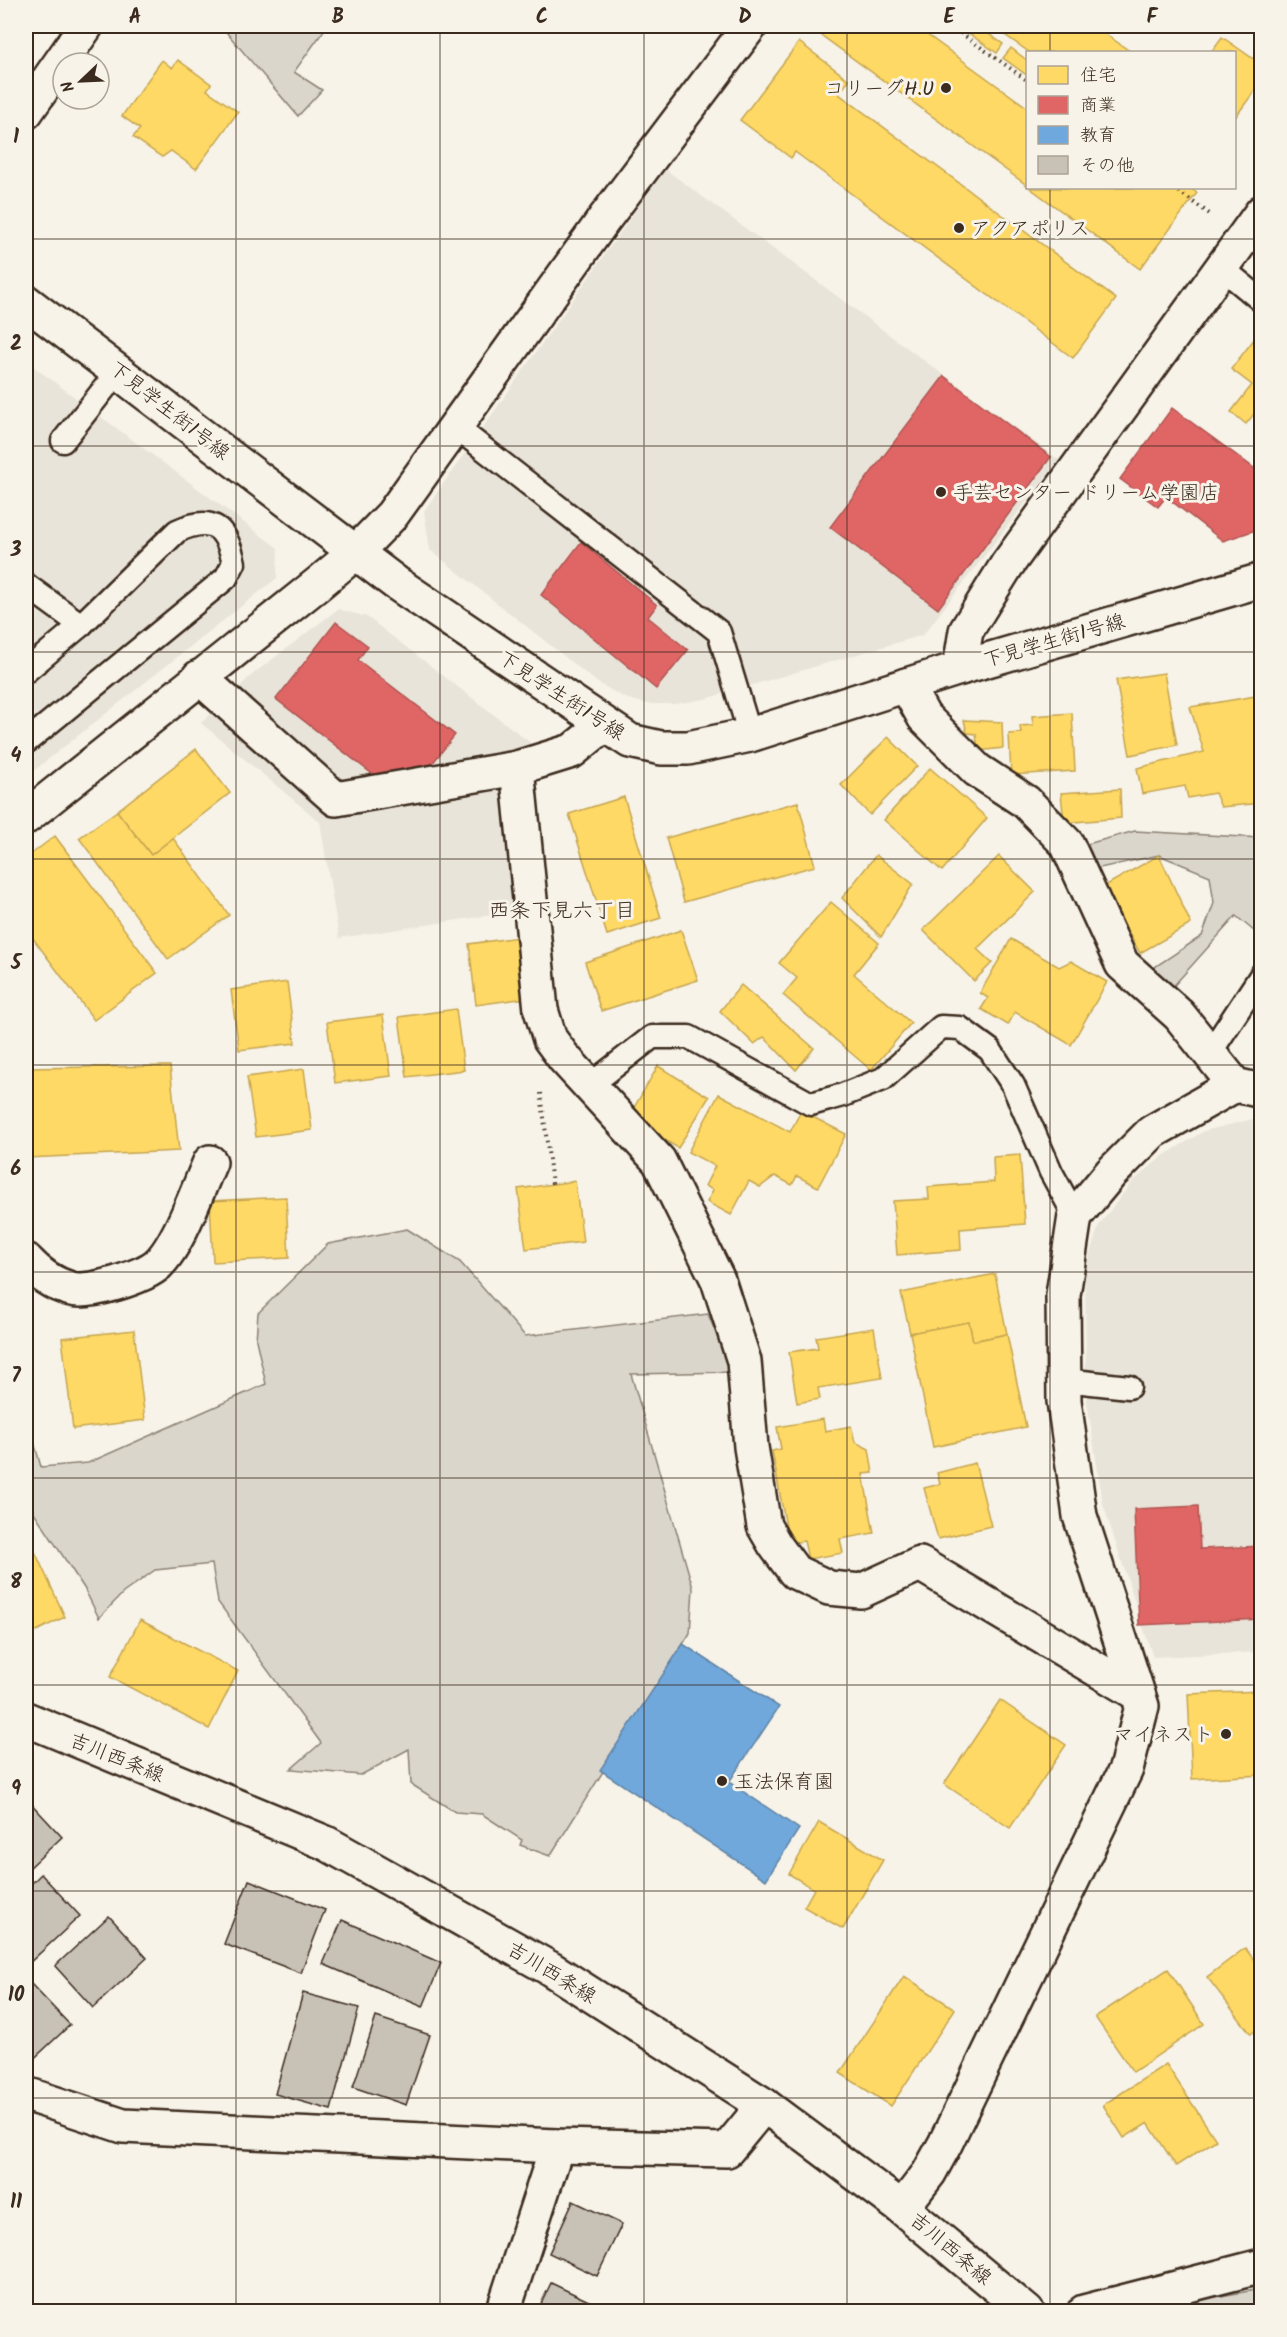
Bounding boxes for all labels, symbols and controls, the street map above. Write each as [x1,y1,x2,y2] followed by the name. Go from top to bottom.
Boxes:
[129,2,141,34] text: A
[332,2,344,34] text: B
[536,2,548,34] text: C
[738,2,752,34] text: D
[943,2,955,34] text: E
[1147,2,1159,34] text: F
[51,51,111,111] north arrow
[1026,51,1236,189] legend
[1080,62,1116,91] text: 住宅
[824,74,934,106] place label: コリーグH.U
[55,77,82,96] text: N
[939,81,953,95] marker: コリーグH.U
[1080,92,1116,121] text: 商業
[13,122,19,154] text: 1
[1080,122,1116,151] text: 教育
[1080,152,1134,181] text: その他
[971,214,1090,246] place label: アクアポリス
[952,221,966,235] marker: アクアポリス
[10,329,22,361] text: 2
[101,354,236,469] street label: 下見学生街1号線
[953,478,1219,510] place label: 手芸センター ドリーム学園店
[934,485,948,499] marker: 手芸センター ドリーム学園店
[10,535,22,567] text: 3
[980,606,1129,677] street label: 下見学生街1号線
[491,643,631,750] street label: 下見学生街1号線
[11,741,22,773] text: 4
[489,895,636,928] district label: 西条下見六丁目
[10,948,23,980] text: 5
[11,1154,22,1186] text: 6
[11,1361,21,1393] text: 7
[10,1567,22,1599] text: 8
[1114,1720,1214,1752] place label: マイネスト
[64,1725,169,1792] street label: 吉川西条線
[1219,1727,1233,1741] marker: マイネスト
[734,1767,834,1799] place label: 玉法保育園
[11,1774,21,1806] text: 9
[715,1774,729,1788] marker: 玉法保育園
[500,1934,602,2013] street label: 吉川西条線
[8,1980,25,2012] text: 10
[10,2187,22,2219] text: 11
[901,2205,998,2294] street label: 吉川西条線

